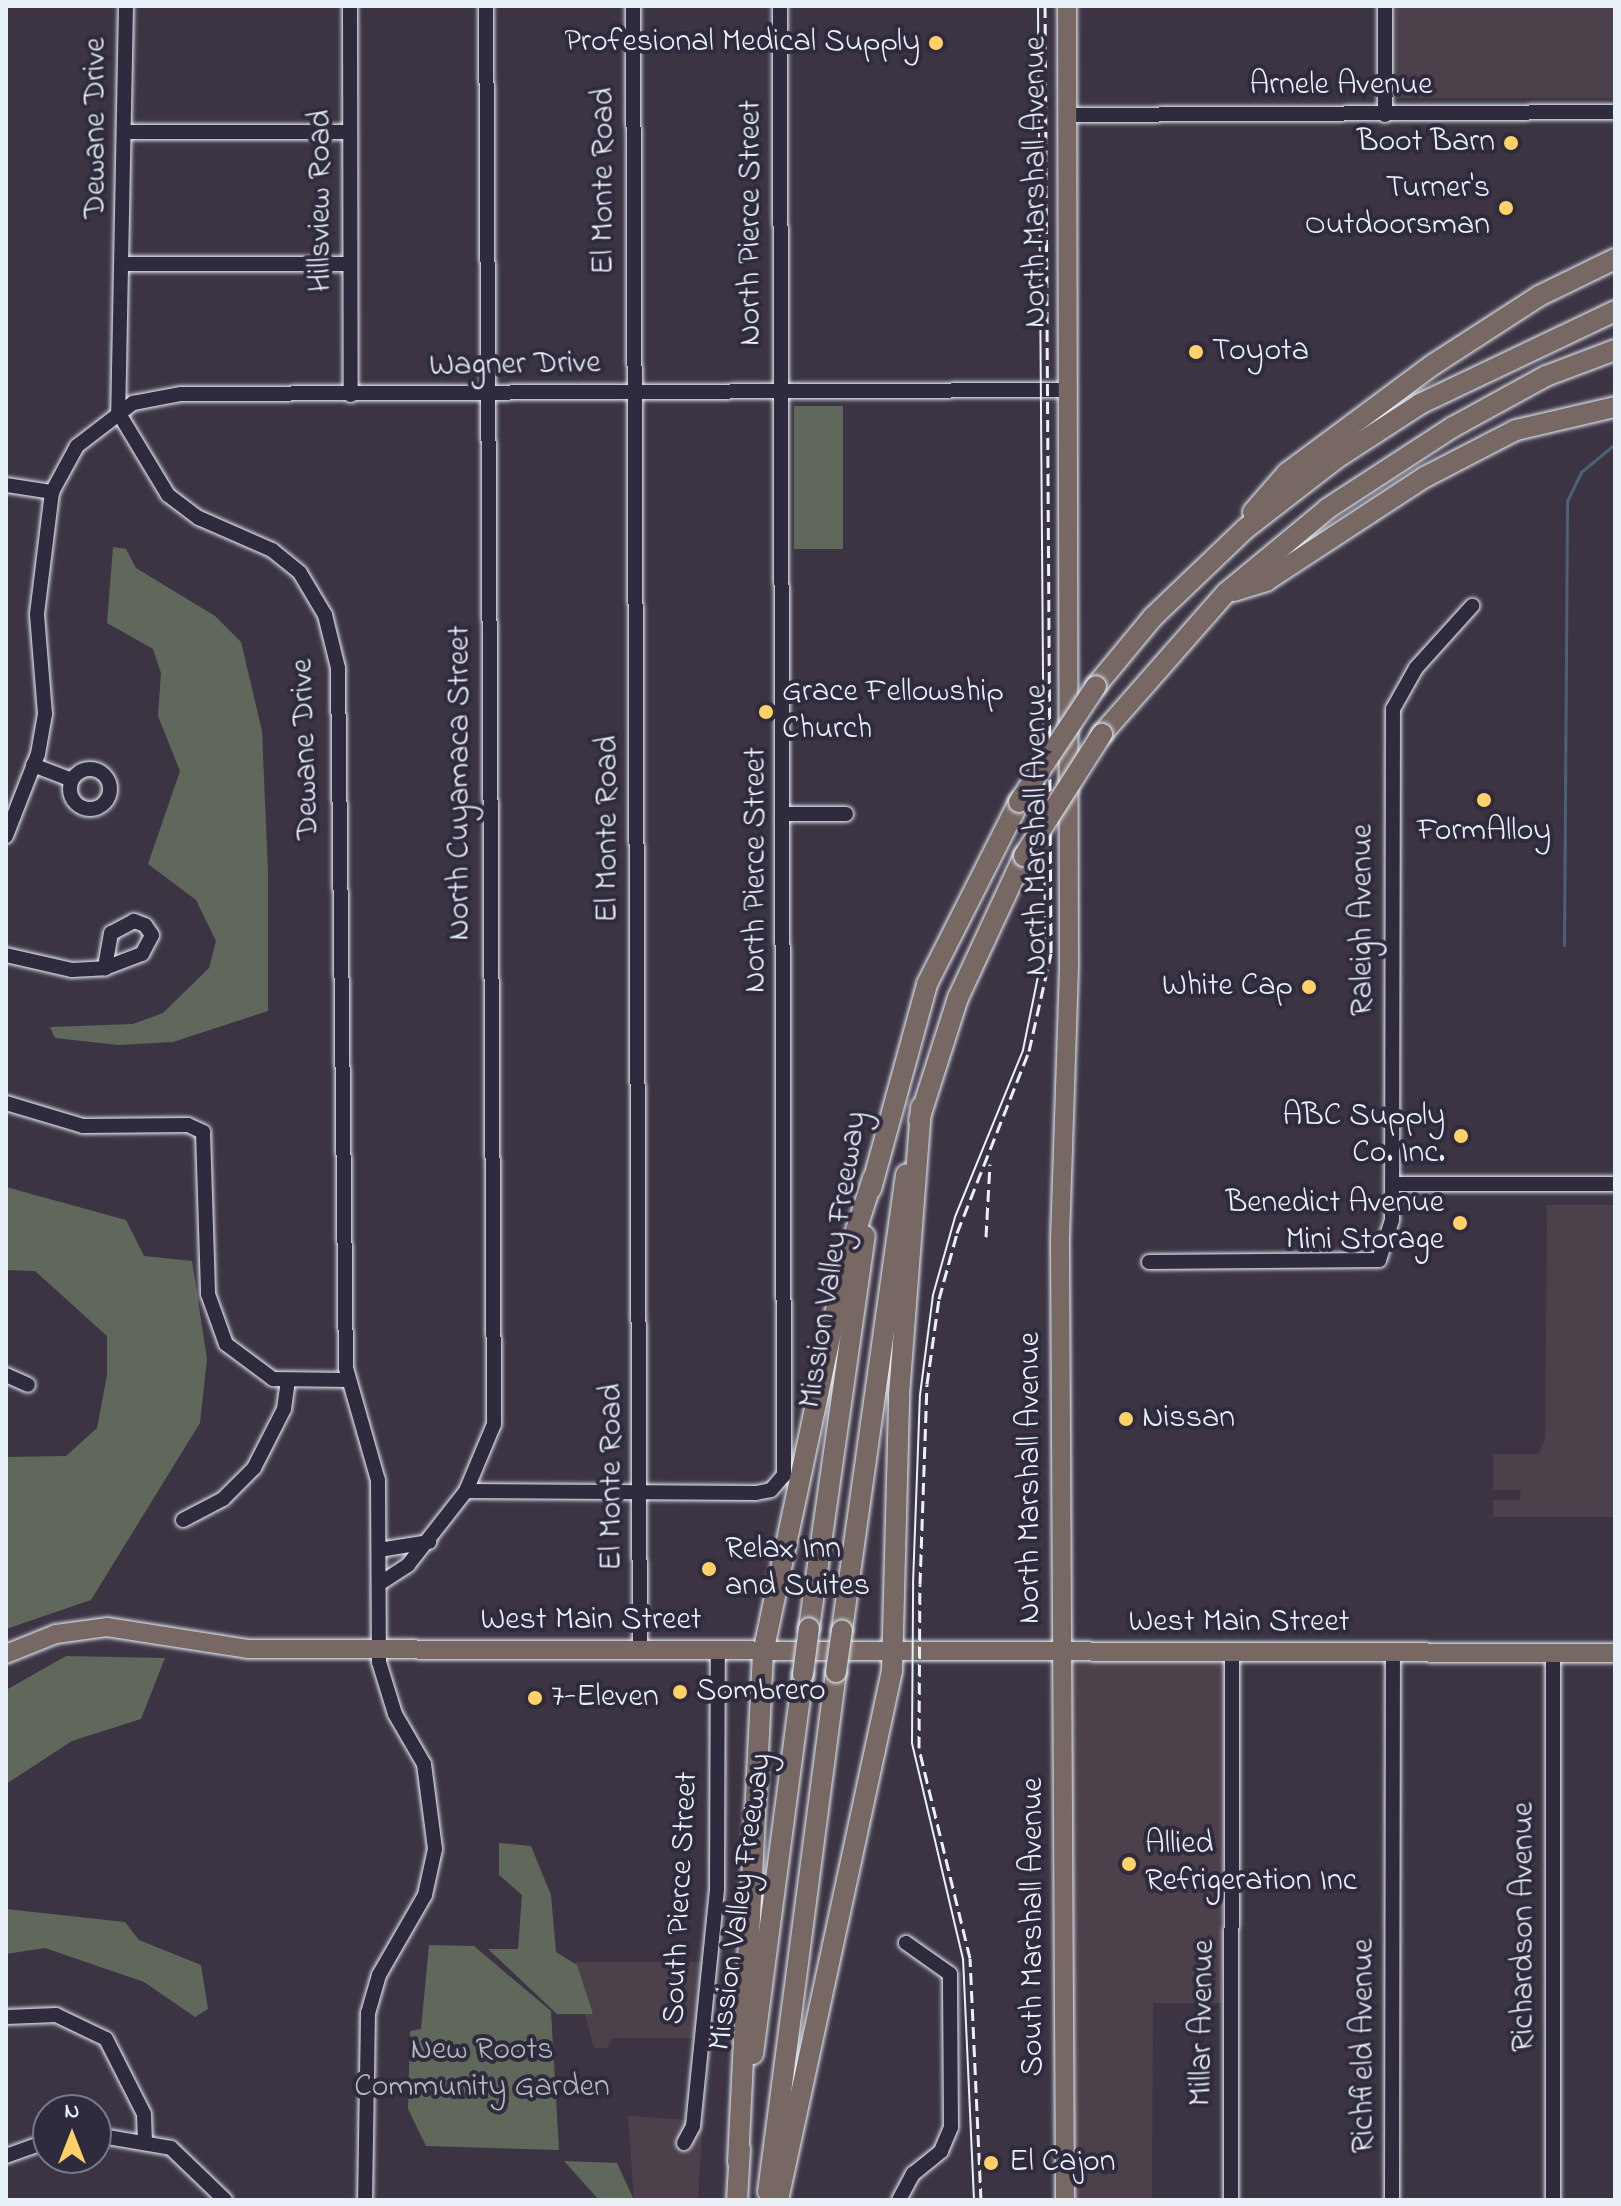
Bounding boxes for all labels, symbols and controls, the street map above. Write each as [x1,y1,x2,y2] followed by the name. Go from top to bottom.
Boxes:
[564,24,920,62] place label: Profesional Medical Supply
[927,34,945,52] marker: Profesional Medical Supply
[1018,36,1056,328] street label: North Marshall Avenue
[78,37,116,219] street label: Dewane Drive
[1249,67,1433,105] street label: Arnele Avenue
[586,87,624,275] street label: El Monte Road
[733,100,771,346] street label: North Pierce Street
[303,110,341,292] street label: Hillsview Road
[1357,124,1495,162] place label: Boot Barn
[1502,134,1520,152] marker: Boot Barn
[1305,171,1490,246] place label: Turner's Outdoorsman
[1497,199,1515,217] marker: Turner's Outdoorsman
[1212,333,1309,371] place label: Toyota
[1187,343,1205,361] marker: Toyota
[429,345,601,387] street label: Wagner Drive
[442,625,480,941] street label: North Cuyamaca Street
[285,658,329,840] street label: Dewane Drive
[782,675,1004,750] place label: Grace Fellowship Church
[1019,684,1057,976] street label: North Marshall Avenue
[757,703,775,721] marker: Grace Fellowship Church
[590,735,628,923] street label: El Monte Road
[738,747,776,993] street label: North Pierce Street
[1475,791,1493,809] marker: FormAlloy
[1417,813,1551,851] place label: FormAlloy
[1345,824,1383,1016] street label: Raleigh Avenue
[1162,968,1293,1006] place label: White Cap
[1300,978,1318,996] marker: White Cap
[1282,1099,1445,1174] place label: ABC Supply Co. Inc.
[793,1109,877,1411] street label: Mission Valley Freeway
[1452,1127,1470,1145] marker: ABC Supply Co. Inc.
[1226,1186,1444,1261] place label: Benedict Avenue Mini Storage
[1451,1214,1469,1232] marker: Benedict Avenue Mini Storage
[1012,1332,1050,1624] street label: North Marshall Avenue
[594,1383,632,1571] street label: El Monte Road
[1142,1400,1235,1438] place label: Nissan
[1117,1410,1135,1428] marker: Nissan
[725,1532,870,1607] place label: Relax Inn and Suites
[700,1560,718,1578] marker: Relax Inn and Suites
[480,1602,702,1640] street label: West Main Street
[1128,1604,1350,1642] street label: West Main Street
[696,1673,826,1711] place label: Sombrero
[551,1679,659,1717] place label: 7-Eleven
[671,1683,689,1701] marker: Sombrero
[526,1689,544,1707] marker: 7-Eleven
[702,1751,782,2053] street label: Mission Valley Freeway
[656,1771,708,2025] street label: South Pierce Street
[1015,1777,1053,2077] street label: South Marshall Avenue
[1506,1802,1544,2052] street label: Richardson Avenue
[1145,1827,1357,1902] place label: Allied Refrigeration Inc
[1120,1855,1138,1873] marker: Allied Refrigeration Inc
[1183,1939,1225,2107] street label: Millar Avenue
[1346,1939,1384,2153] street label: Richfield Avenue
[354,2033,610,2108] park label: New Roots Community Garden
[32,2094,112,2174] north arrow
[65,2096,79,2128] text: N
[1009,2144,1115,2182] place label: El Cajon
[980,2152,1002,2174] marker: El Cajon

